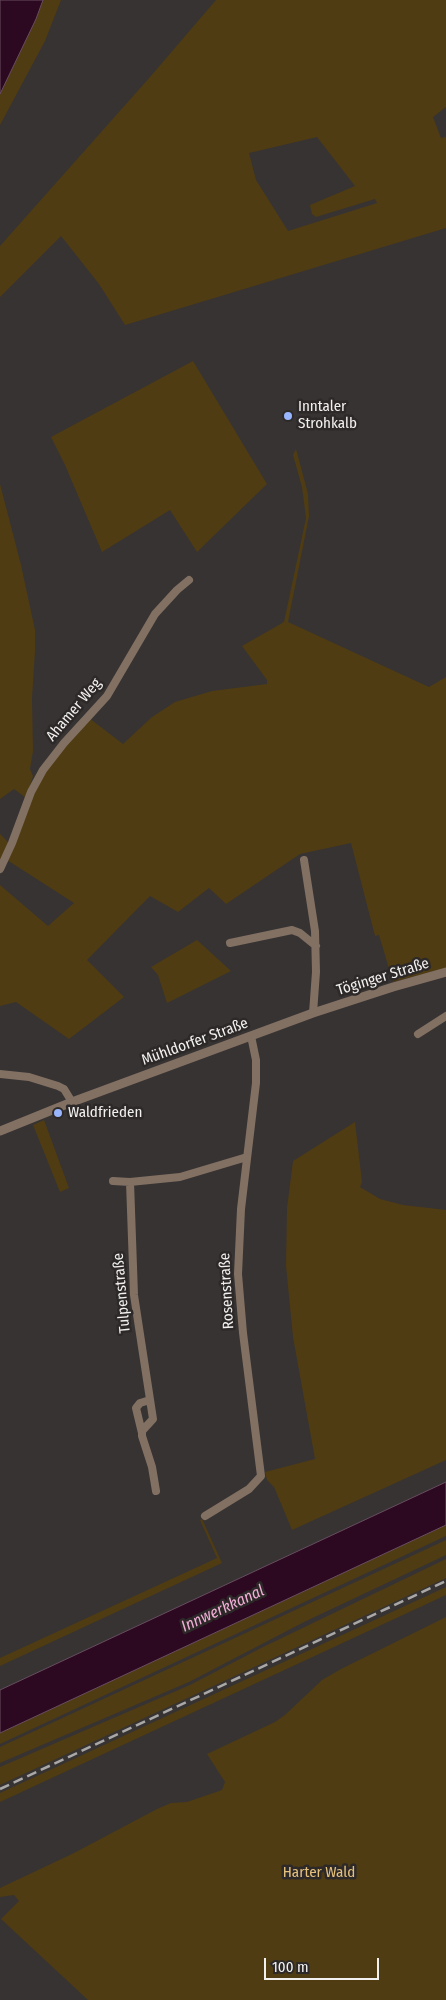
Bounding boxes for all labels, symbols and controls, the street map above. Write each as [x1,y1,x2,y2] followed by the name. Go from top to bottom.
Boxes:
[298,398,357,433] place label: Inntaler Strohkalb
[282,410,294,422] marker: Inntaler Strohkalb
[43,675,105,745] street label: Ahamer Weg
[335,954,431,1000] street label: Töginger Straße
[139,1014,251,1070] street label: Mühldorfer Straße
[68,1104,142,1122] place label: Waldfrieden
[52,1107,64,1119] marker: Waldfrieden
[110,1252,134,1334] street label: Tulpenstraße
[216,1252,238,1330] street label: Rosenstraße
[178,1581,268,1637] water label: Innwerkkanal
[283,1864,355,1882] park label: Harter Wald
[266,1948,381,1980] scale bar
[272,1958,309,1976] text: 100 m

